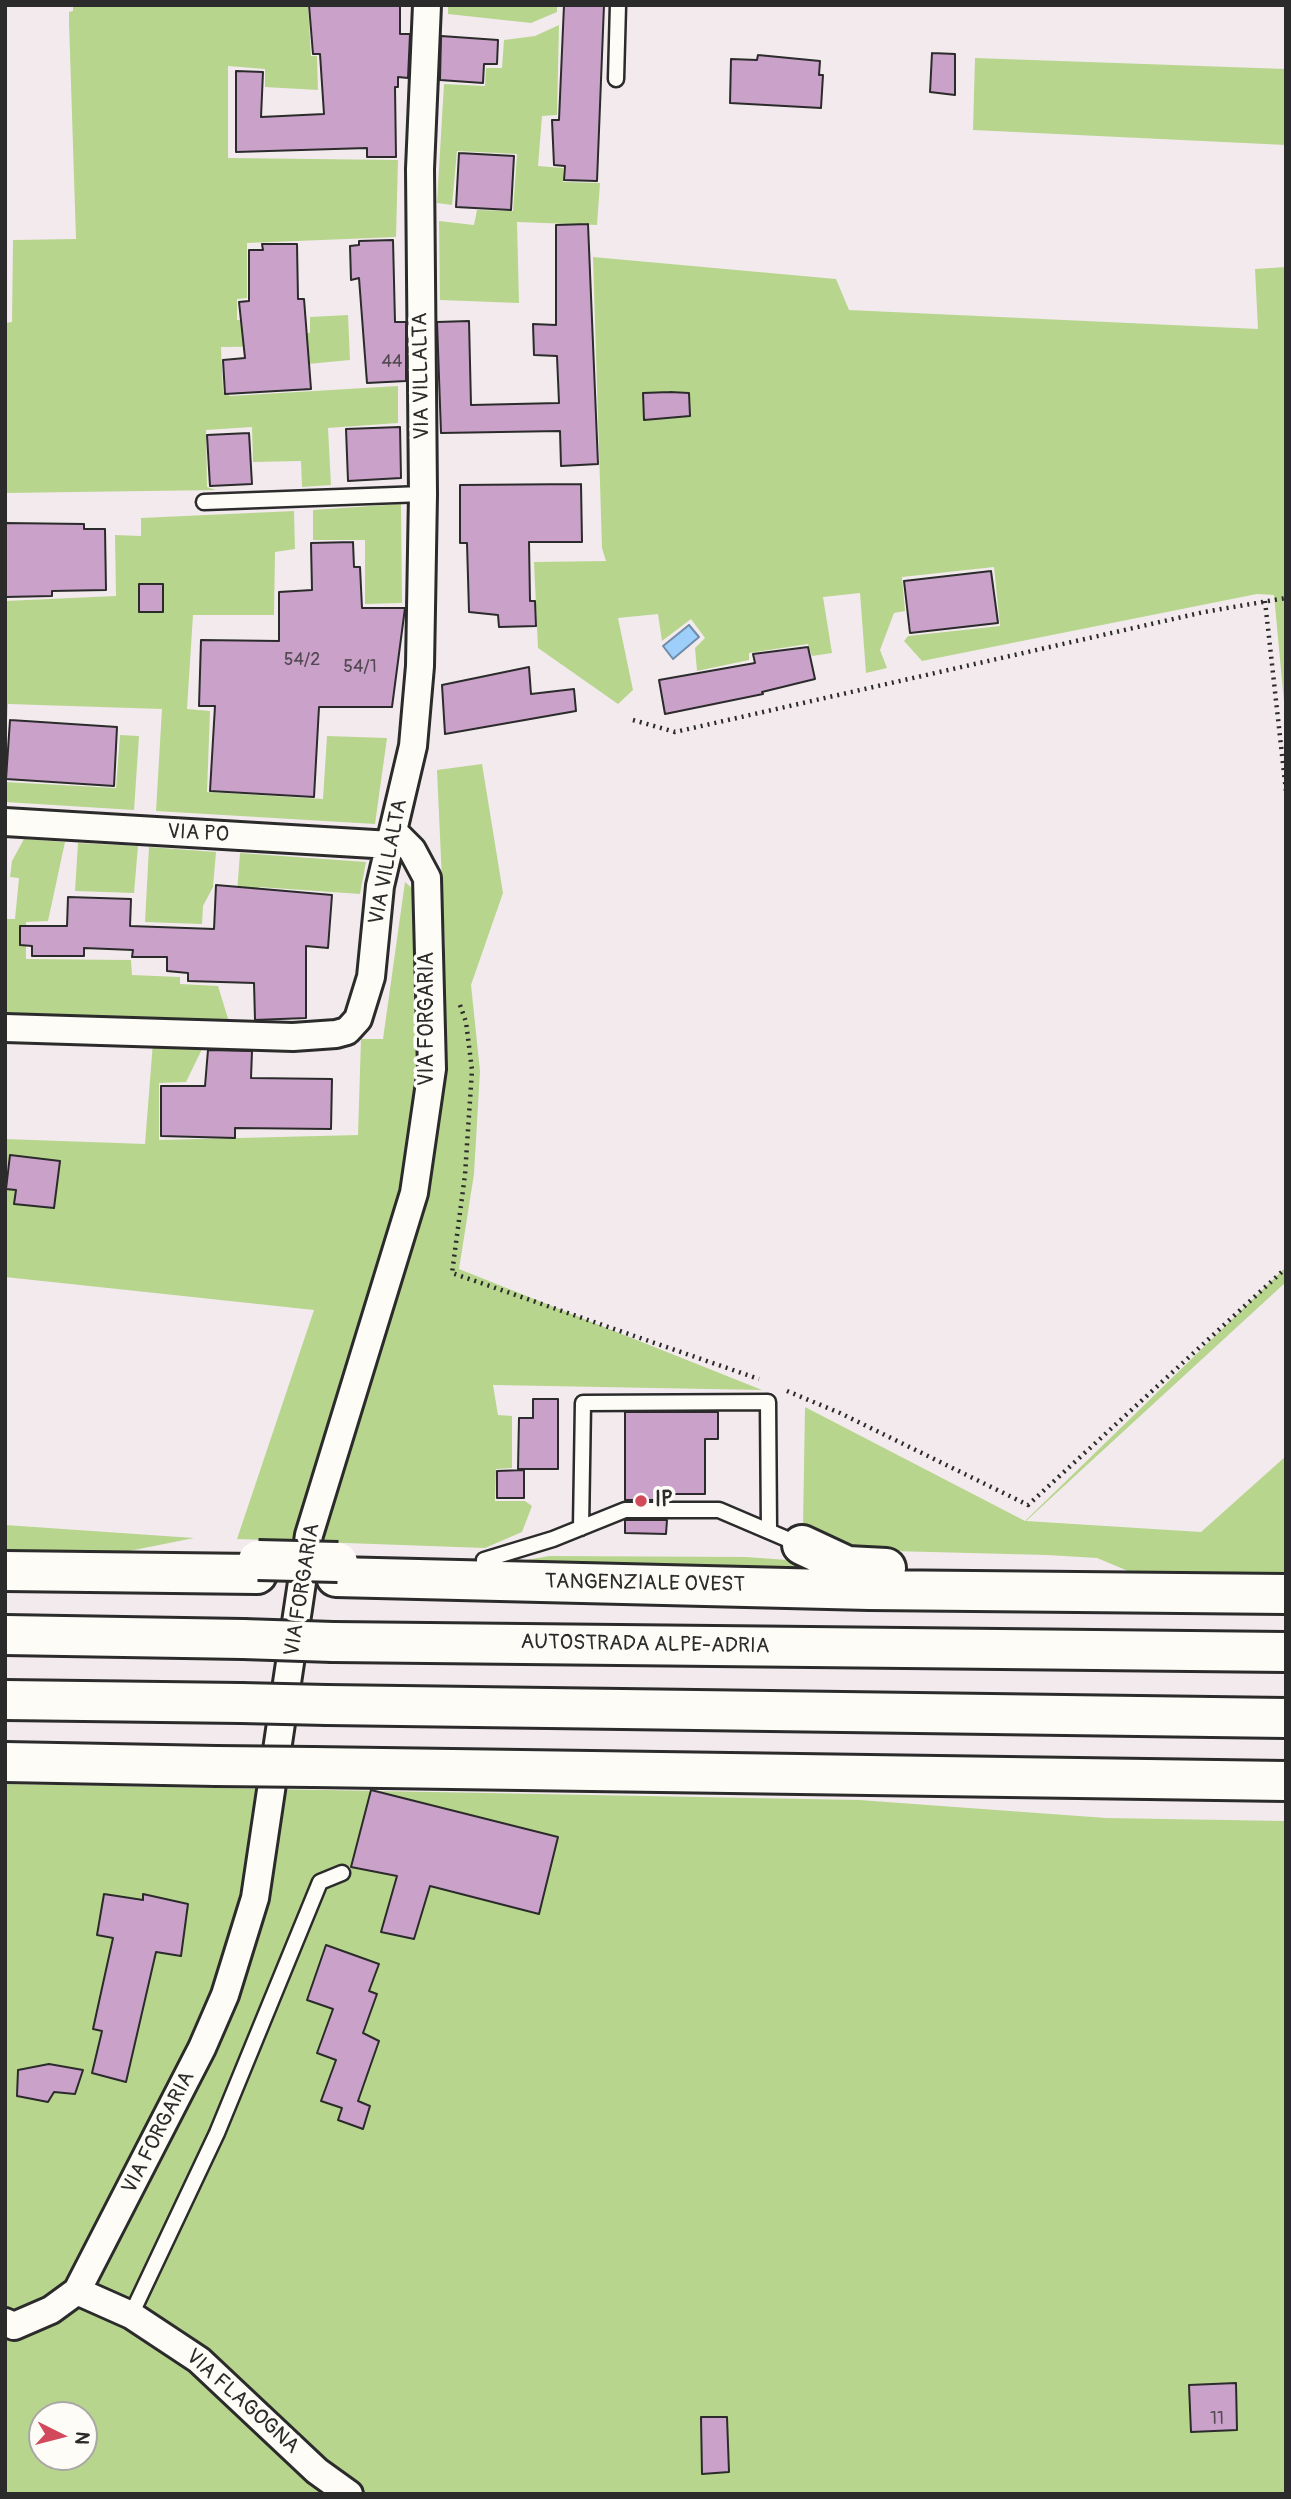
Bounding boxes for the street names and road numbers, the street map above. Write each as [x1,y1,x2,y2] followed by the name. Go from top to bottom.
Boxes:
[408,312,436,440] street label: VIA VILLALTA
[364,797,414,927] street label: VIA VILLALTA
[167,820,229,848] street label: VIA PO
[415,952,441,1086] street label: VIA FORGARIA
[280,1522,326,1658] street label: VIA FORGARIA
[545,1570,745,1598] street label: TANGENZIALE OVEST
[520,1630,770,1660] street label: AUTOSTRADA ALPE-ADRIA
[117,2068,201,2198] street label: VIA FORGARIA
[180,2345,304,2459] street label: VIA FLAGOGNA

